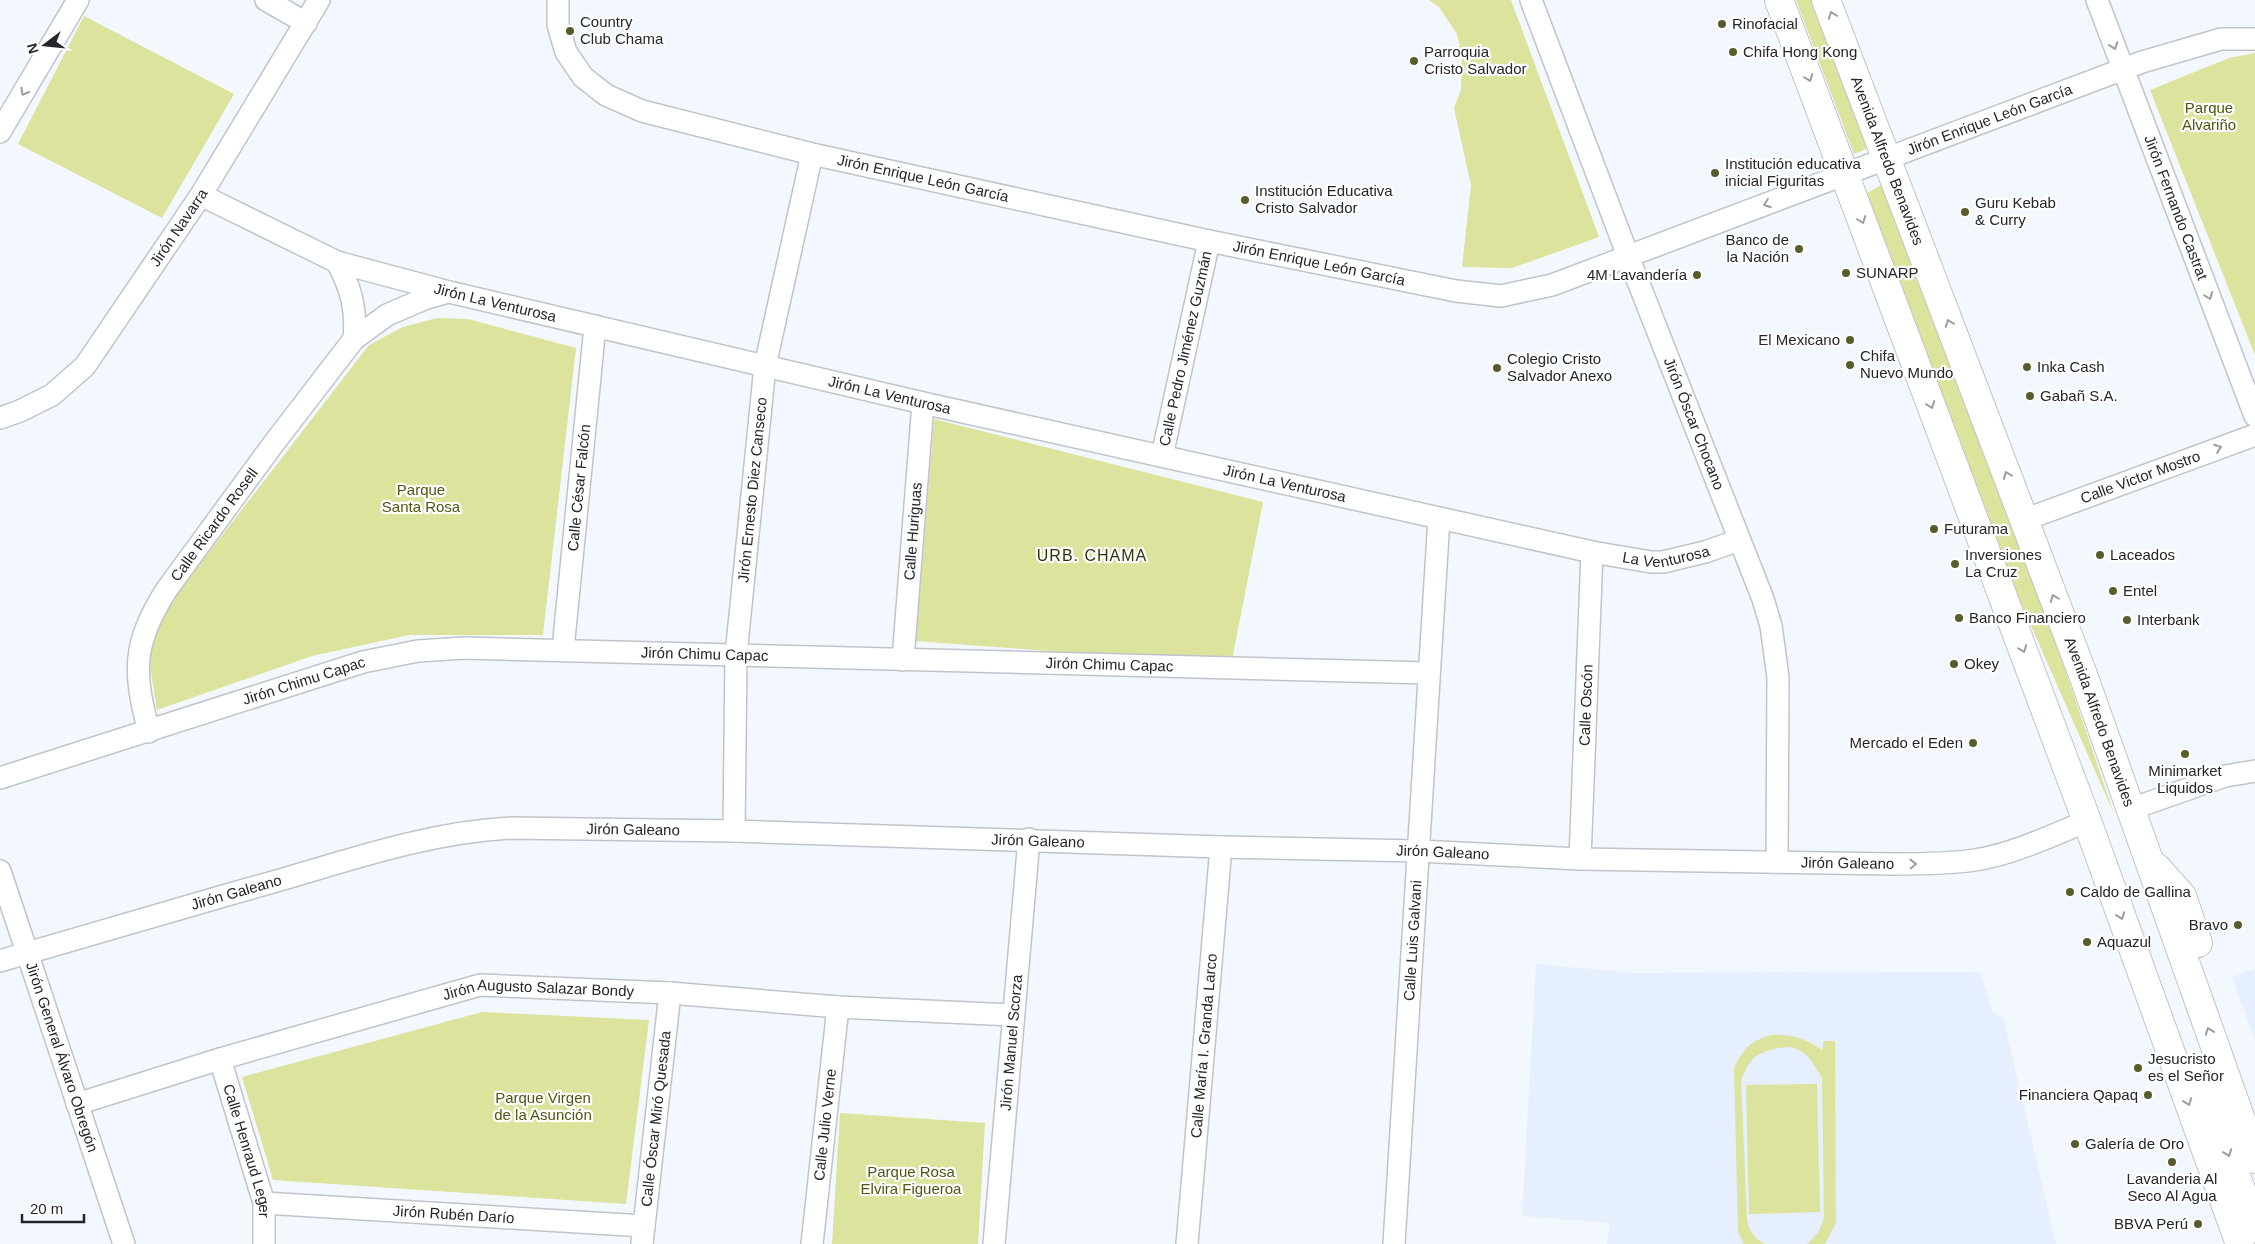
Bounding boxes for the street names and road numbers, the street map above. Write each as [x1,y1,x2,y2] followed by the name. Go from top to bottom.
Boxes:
[1848,74,1928,247] street label: Avenida Alfredo Benavides
[1904,80,2075,158] street label: Jirón Enrique León García
[2141,133,2212,283] street label: Jirón Fernando Castrat
[836,151,1011,205] street label: Jirón Enrique León García
[146,185,211,269] street label: Jirón Navarra
[1232,237,1407,289] street label: Jirón Enrique León García
[1155,249,1215,448] street label: Calle Pedro Jiménez Guzmán
[432,279,559,325] street label: Jirón La Venturosa
[1661,355,1728,492] street label: Jirón Óscar Chocano
[827,372,953,417] street label: Jirón La Venturosa
[734,396,770,583] street label: Jirón Ernesto Diez Canseco
[564,423,593,552] street label: Calle César Falcón
[2078,447,2203,507] street label: Calle Victor Mostro
[1222,461,1348,505] street label: Jirón La Venturosa
[167,464,261,584] street label: Calle Ricardo Rosell
[900,482,925,581] street label: Calle Huriguas
[1621,542,1712,570] street label: La Venturosa
[2061,635,2138,809] street label: Avenida Alfredo Benavides
[641,644,769,664] street label: Jirón Chimu Capac
[240,653,368,708] street label: Jirón Chimu Capac
[1046,654,1174,674] street label: Jirón Chimu Capac
[1575,664,1596,746] street label: Calle Oscón
[586,820,680,838] street label: Jirón Galeano
[991,830,1085,851] street label: Jirón Galeano
[1396,842,1490,862] street label: Jirón Galeano
[1801,854,1894,872] street label: Jirón Galeano
[189,871,283,913] street label: Jirón Galeano
[1400,880,1425,1001] street label: Calle Luis Galvani
[1187,953,1220,1139] street label: Calle María I. Granda Larco
[23,960,102,1154] street label: Jirón General Álvaro Obregón
[997,973,1025,1112] street label: Jirón Manuel Scorza
[440,976,635,1003] street label: Jirón Augusto Salazar Bondy
[637,1029,674,1208] street label: Calle Óscar Miró Quesada
[810,1068,839,1182] street label: Calle Julio Verne
[220,1082,273,1218] street label: Calle Henraud Leger
[392,1202,515,1226] street label: Jirón Rubén Darío

